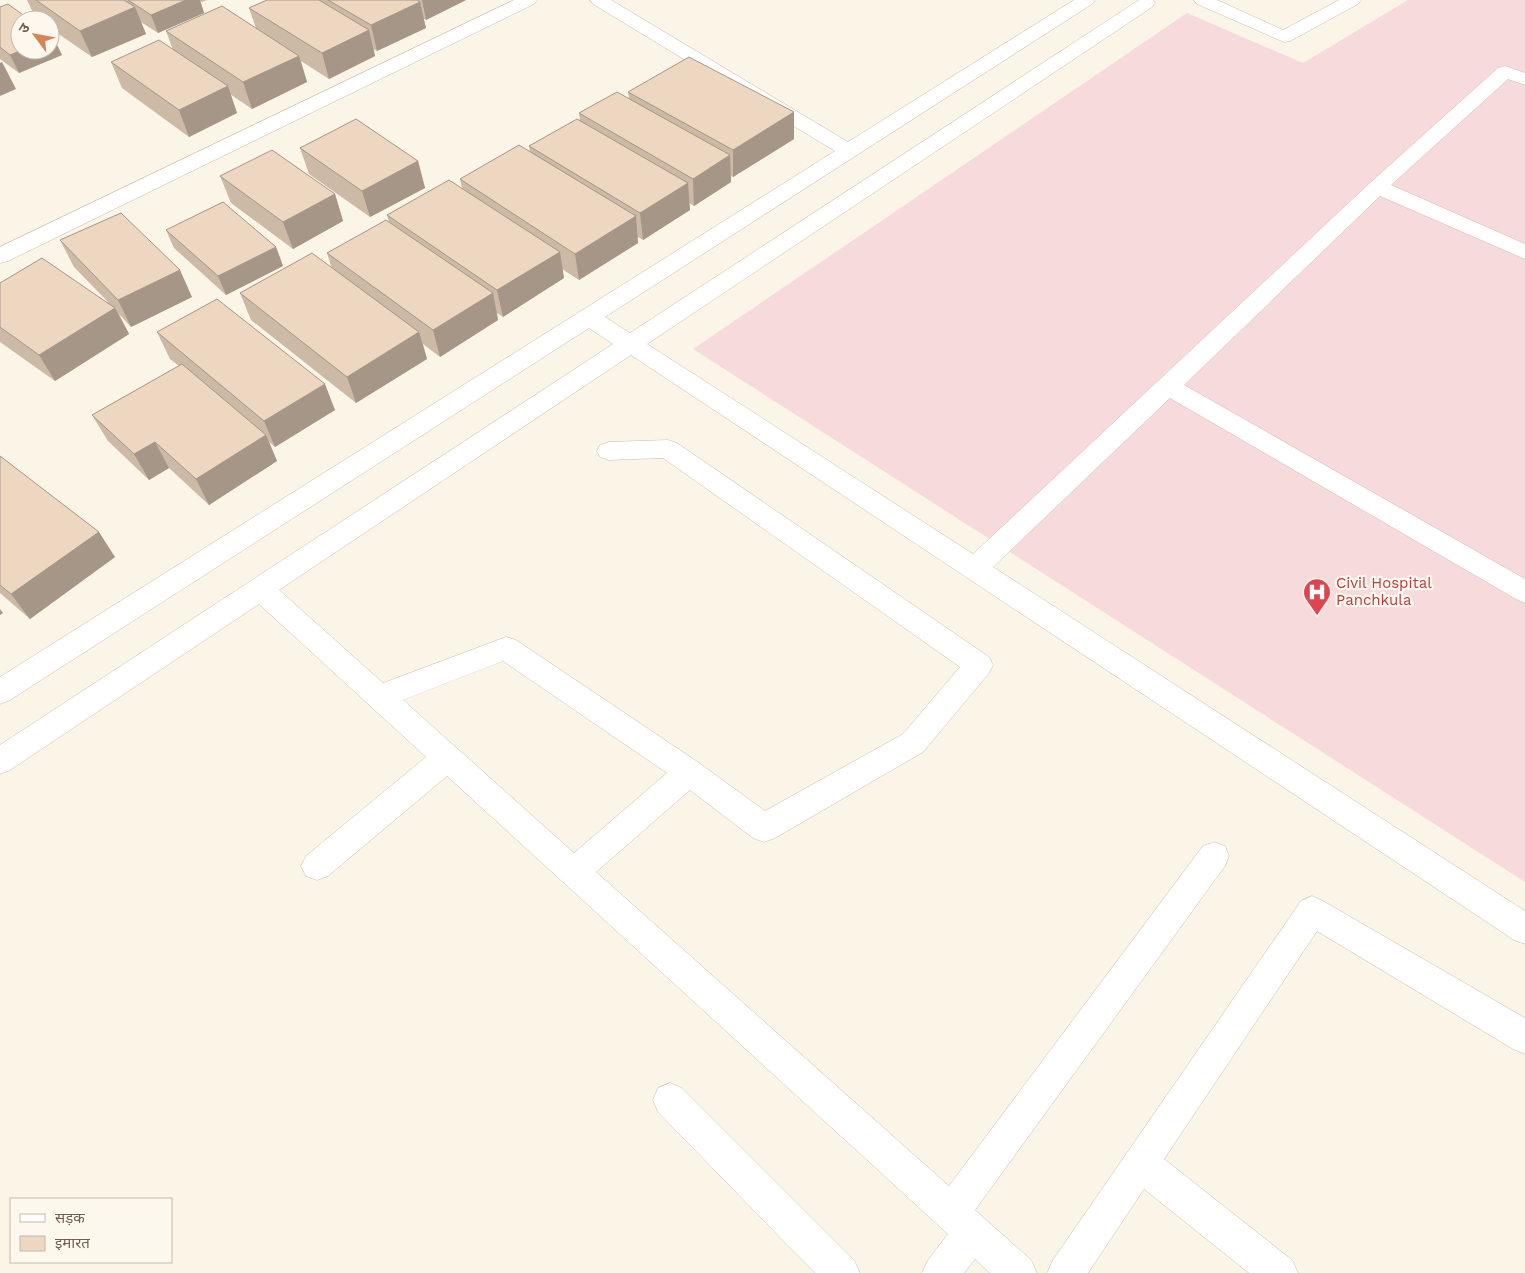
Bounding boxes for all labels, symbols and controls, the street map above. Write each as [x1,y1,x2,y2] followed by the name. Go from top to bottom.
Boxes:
[10,10,60,60] north arrow
[15,20,33,36] text: उ
[1336,574,1432,609] place label: Civil Hospital Panchkula
[1302,577,1332,616] hospital icon: Civil Hospital Panchkula
[10,1198,172,1263] legend
[55,1209,85,1227] text: सड़क
[55,1234,90,1252] text: इमारत

